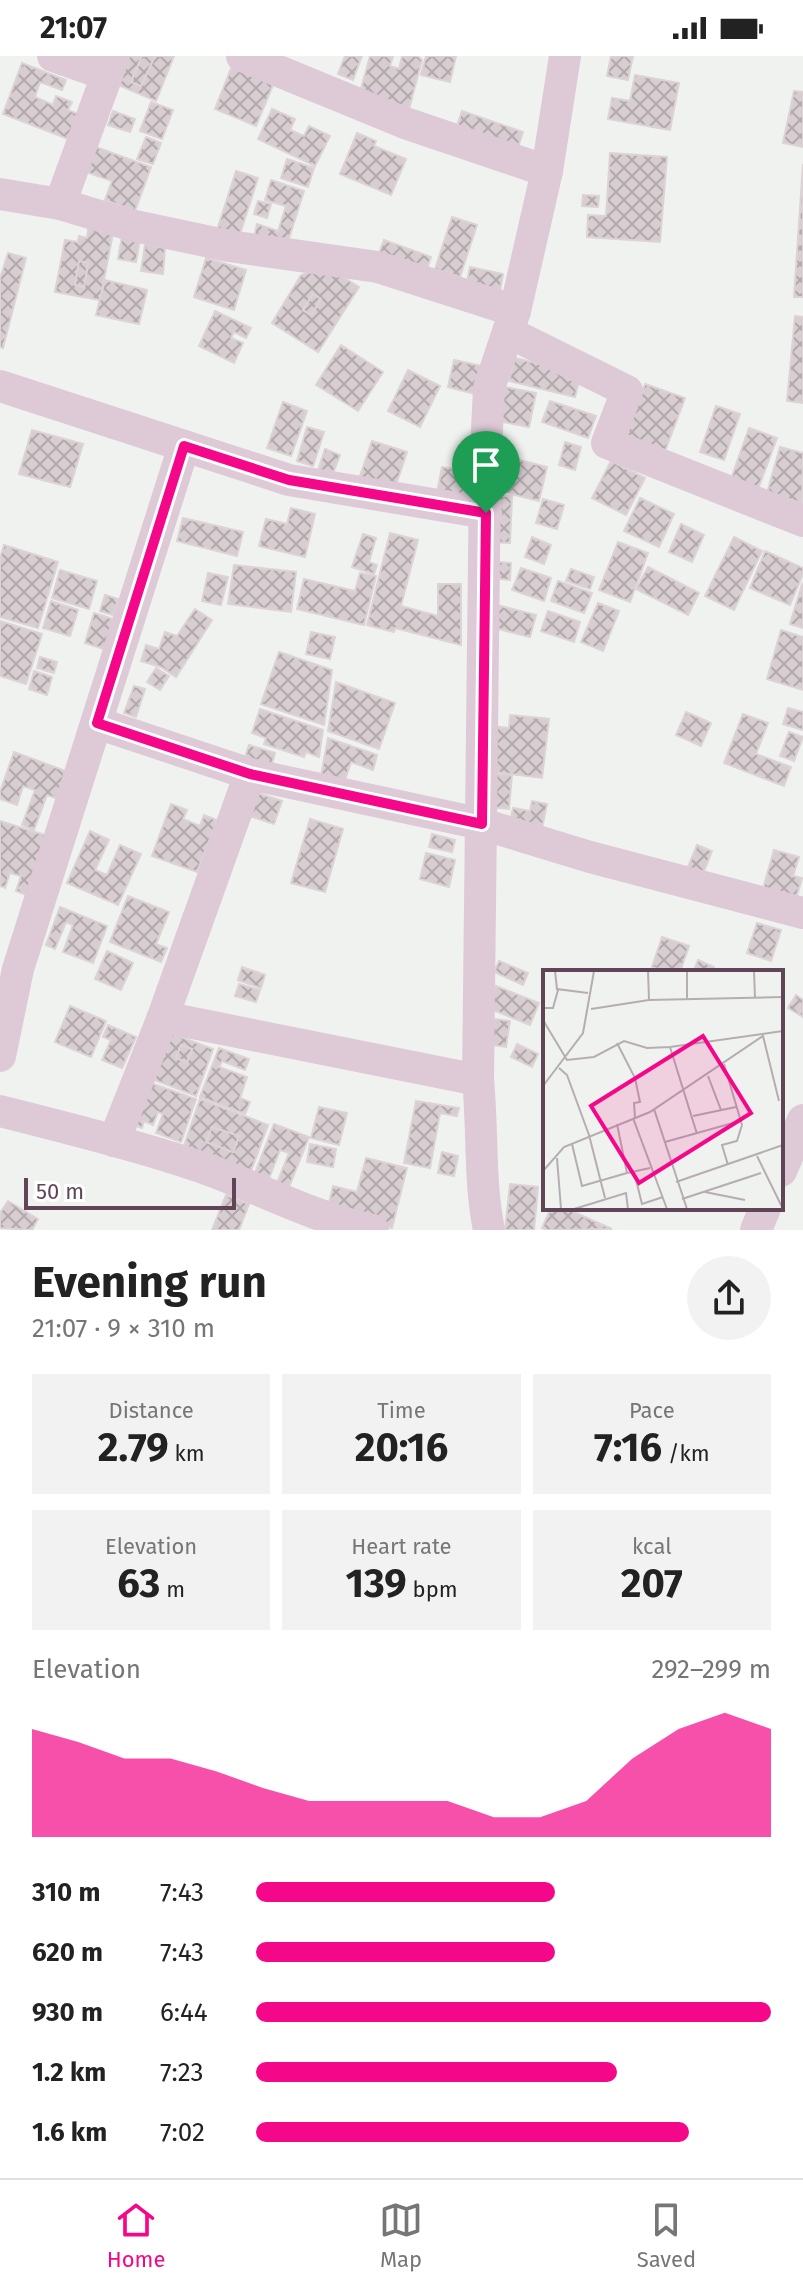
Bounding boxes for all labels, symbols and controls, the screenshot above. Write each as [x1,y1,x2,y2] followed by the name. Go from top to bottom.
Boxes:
[40,10,107,46] text: 21:07
[452,431,520,513] pin
[464,443,508,487] icon: arrive
[543,970,783,1210] inset map
[24,1174,236,1210] scale bar
[36,1178,84,1205] text: 50 m
[32,1256,267,1309] text: Evening run
[687,1256,771,1340] button: share
[32,1313,215,1344] text: 21:07 · 9 × 310 m
[108,1397,194,1424] text: Distance
[377,1397,426,1424] text: Time
[629,1397,675,1424] text: Pace
[98,1424,169,1472] text: 2.79
[355,1424,448,1472] text: 20:16
[594,1424,662,1472] text: 7:16
[169,1440,205,1467] text: km
[662,1440,710,1467] text: /km
[105,1533,197,1560] text: Elevation
[351,1533,452,1560] text: Heart rate
[632,1533,672,1560] text: kcal
[117,1560,160,1608] text: 63
[345,1560,407,1608] text: 139
[621,1560,683,1608] text: 207
[160,1576,185,1603] text: m
[407,1576,458,1603] text: bpm
[32,1654,141,1685] text: Elevation
[651,1654,771,1685] text: 292–299 m
[32,1877,100,1908] text: 310 m
[160,1877,204,1908] text: 7:43
[32,1937,103,1968] text: 620 m
[160,1937,204,1968] text: 7:43
[32,1997,103,2028] text: 930 m
[160,1997,208,2028] text: 6:44
[32,2057,106,2088] text: 1.2 km
[160,2057,204,2088] text: 7:23
[32,2117,107,2148] text: 1.6 km
[160,2117,205,2148] text: 7:02
[107,2198,165,2273] tab: Home
[379,2198,423,2273] tab: Map
[637,2198,696,2273] tab: Saved

